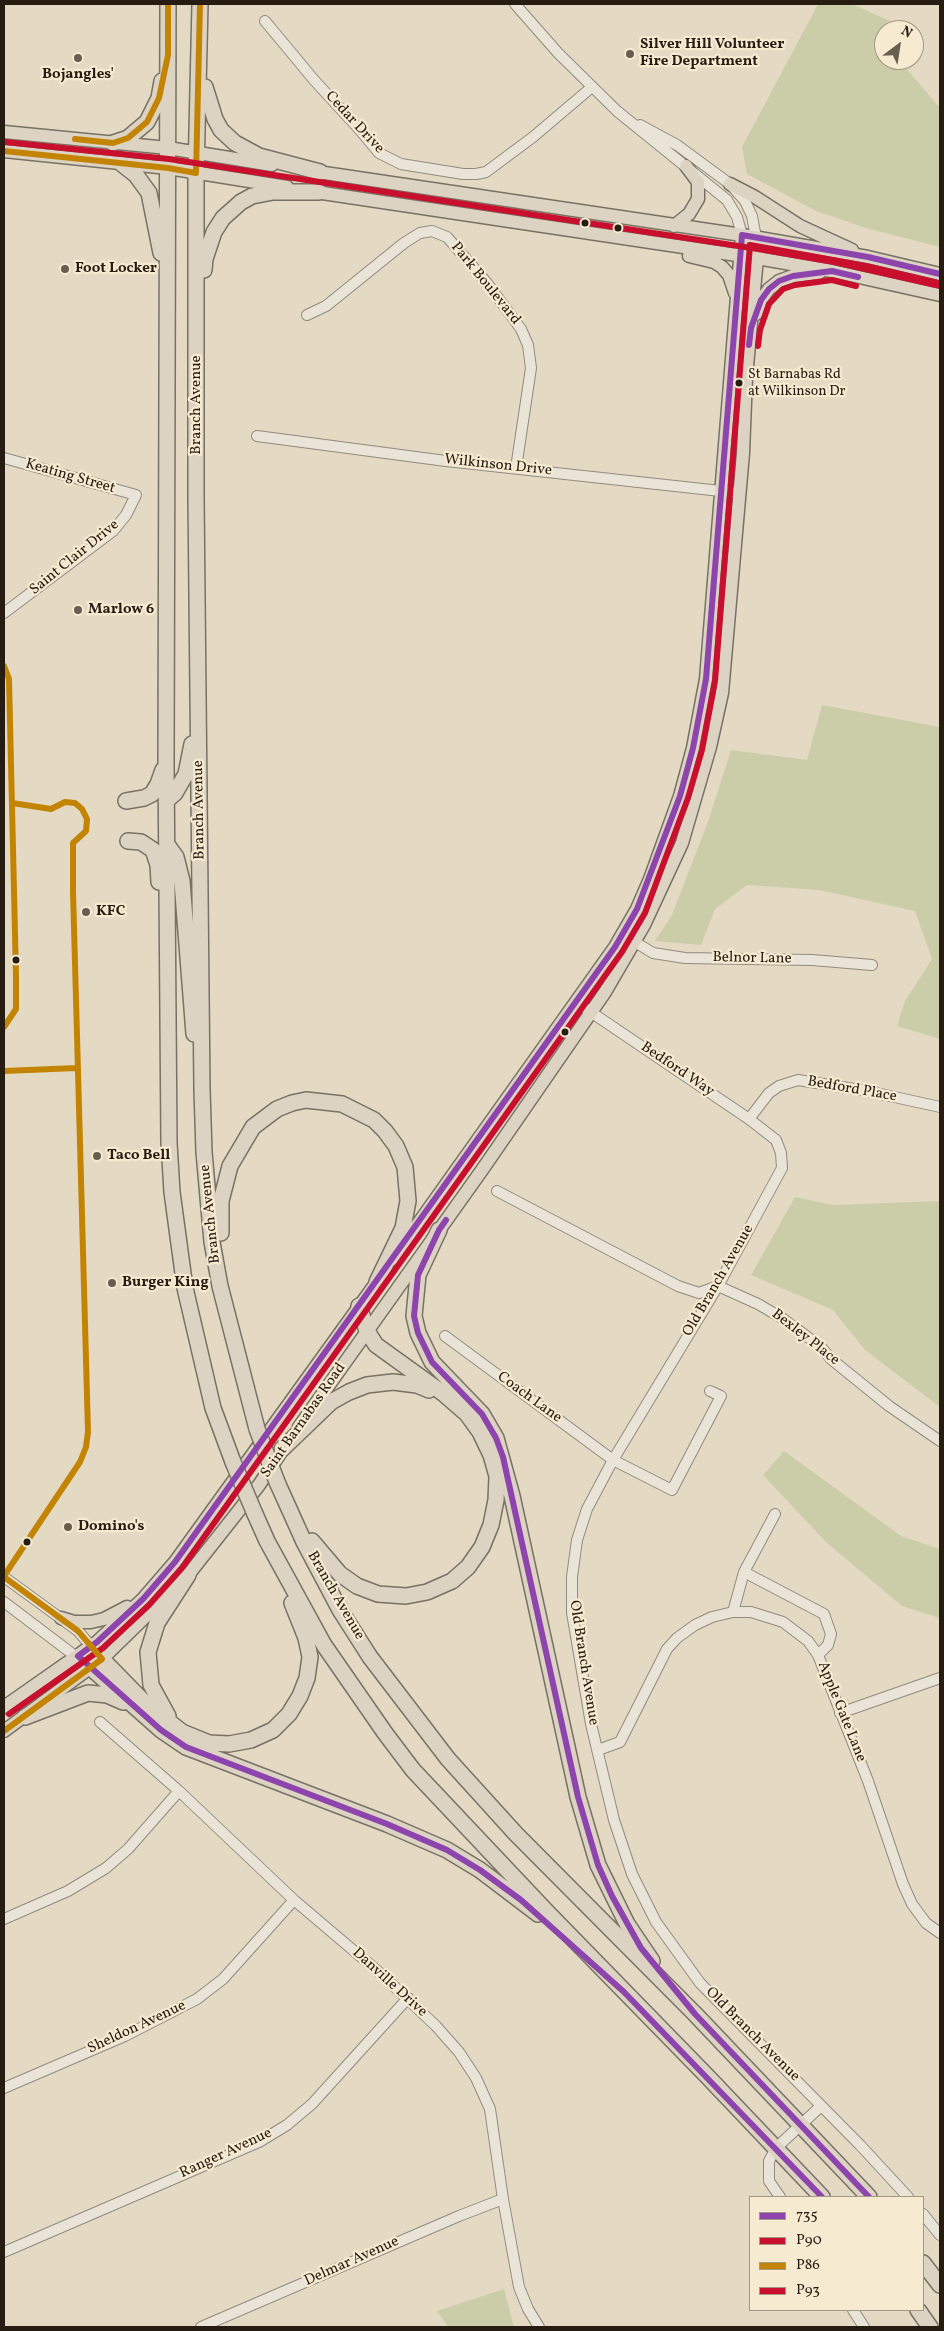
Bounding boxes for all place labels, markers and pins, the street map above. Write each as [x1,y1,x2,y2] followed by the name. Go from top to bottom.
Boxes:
[640,36,784,71] place label: Silver Hill Volunteer Fire Department
[624,48,636,60] marker: Silver Hill Volunteer Fire Department
[72,52,84,64] marker: Bojangles'
[42,66,114,84] place label: Bojangles'
[580,218,590,228] unlabelled marker
[613,223,623,233] unlabelled marker
[75,260,157,278] place label: Foot Locker
[59,263,71,275] marker: Foot Locker
[748,367,845,400] place label: St Barnabas Rd at Wilkinson Dr
[734,378,744,388] marker: St Barnabas Rd at Wilkinson Dr
[88,601,154,619] place label: Marlow 6
[72,604,84,616] marker: Marlow 6
[96,903,125,921] place label: KFC
[80,906,92,918] marker: KFC
[11,955,21,965] unlabelled marker
[560,1027,570,1037] unlabelled marker
[107,1147,170,1165] place label: Taco Bell
[91,1150,103,1162] marker: Taco Bell
[122,1274,209,1292] place label: Burger King
[106,1277,118,1289] marker: Burger King
[78,1518,144,1536] place label: Domino's
[62,1521,74,1533] marker: Domino's
[22,1537,32,1547] unlabelled marker

